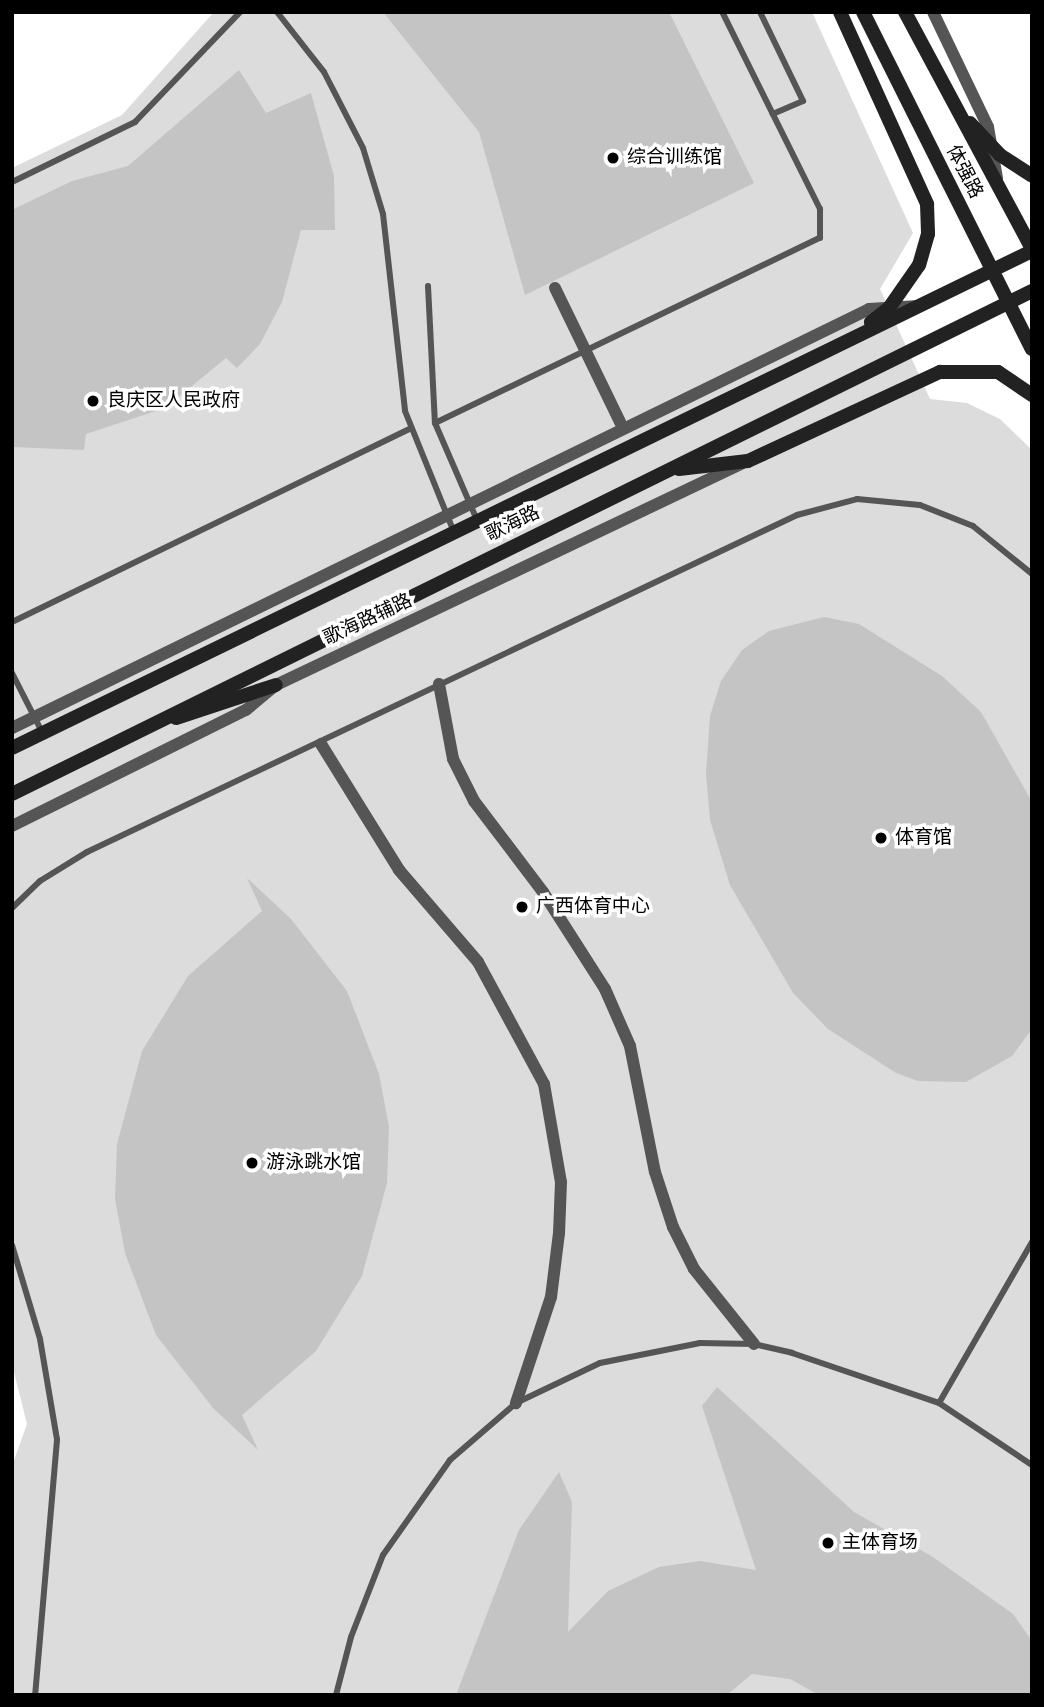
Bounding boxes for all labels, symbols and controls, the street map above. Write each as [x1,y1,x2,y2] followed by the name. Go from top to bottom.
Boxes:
[941,141,987,203] street label: 体强路
[627,147,722,169] place label: 综合训练馆
[605,150,621,166] marker: 综合训练馆
[107,390,240,412] place label: 良庆区人民政府
[85,393,101,409] marker: 良庆区人民政府
[482,501,544,547] street label: 歌海路
[320,590,416,650] street label: 歌海路辅路
[895,827,952,849] place label: 体育馆
[873,830,889,846] marker: 体育馆
[536,896,650,918] place label: 广西体育中心
[514,899,530,915] marker: 广西体育中心
[266,1152,361,1174] place label: 游泳跳水馆
[244,1155,260,1171] marker: 游泳跳水馆
[842,1532,918,1554] place label: 主体育场
[820,1535,836,1551] marker: 主体育场

